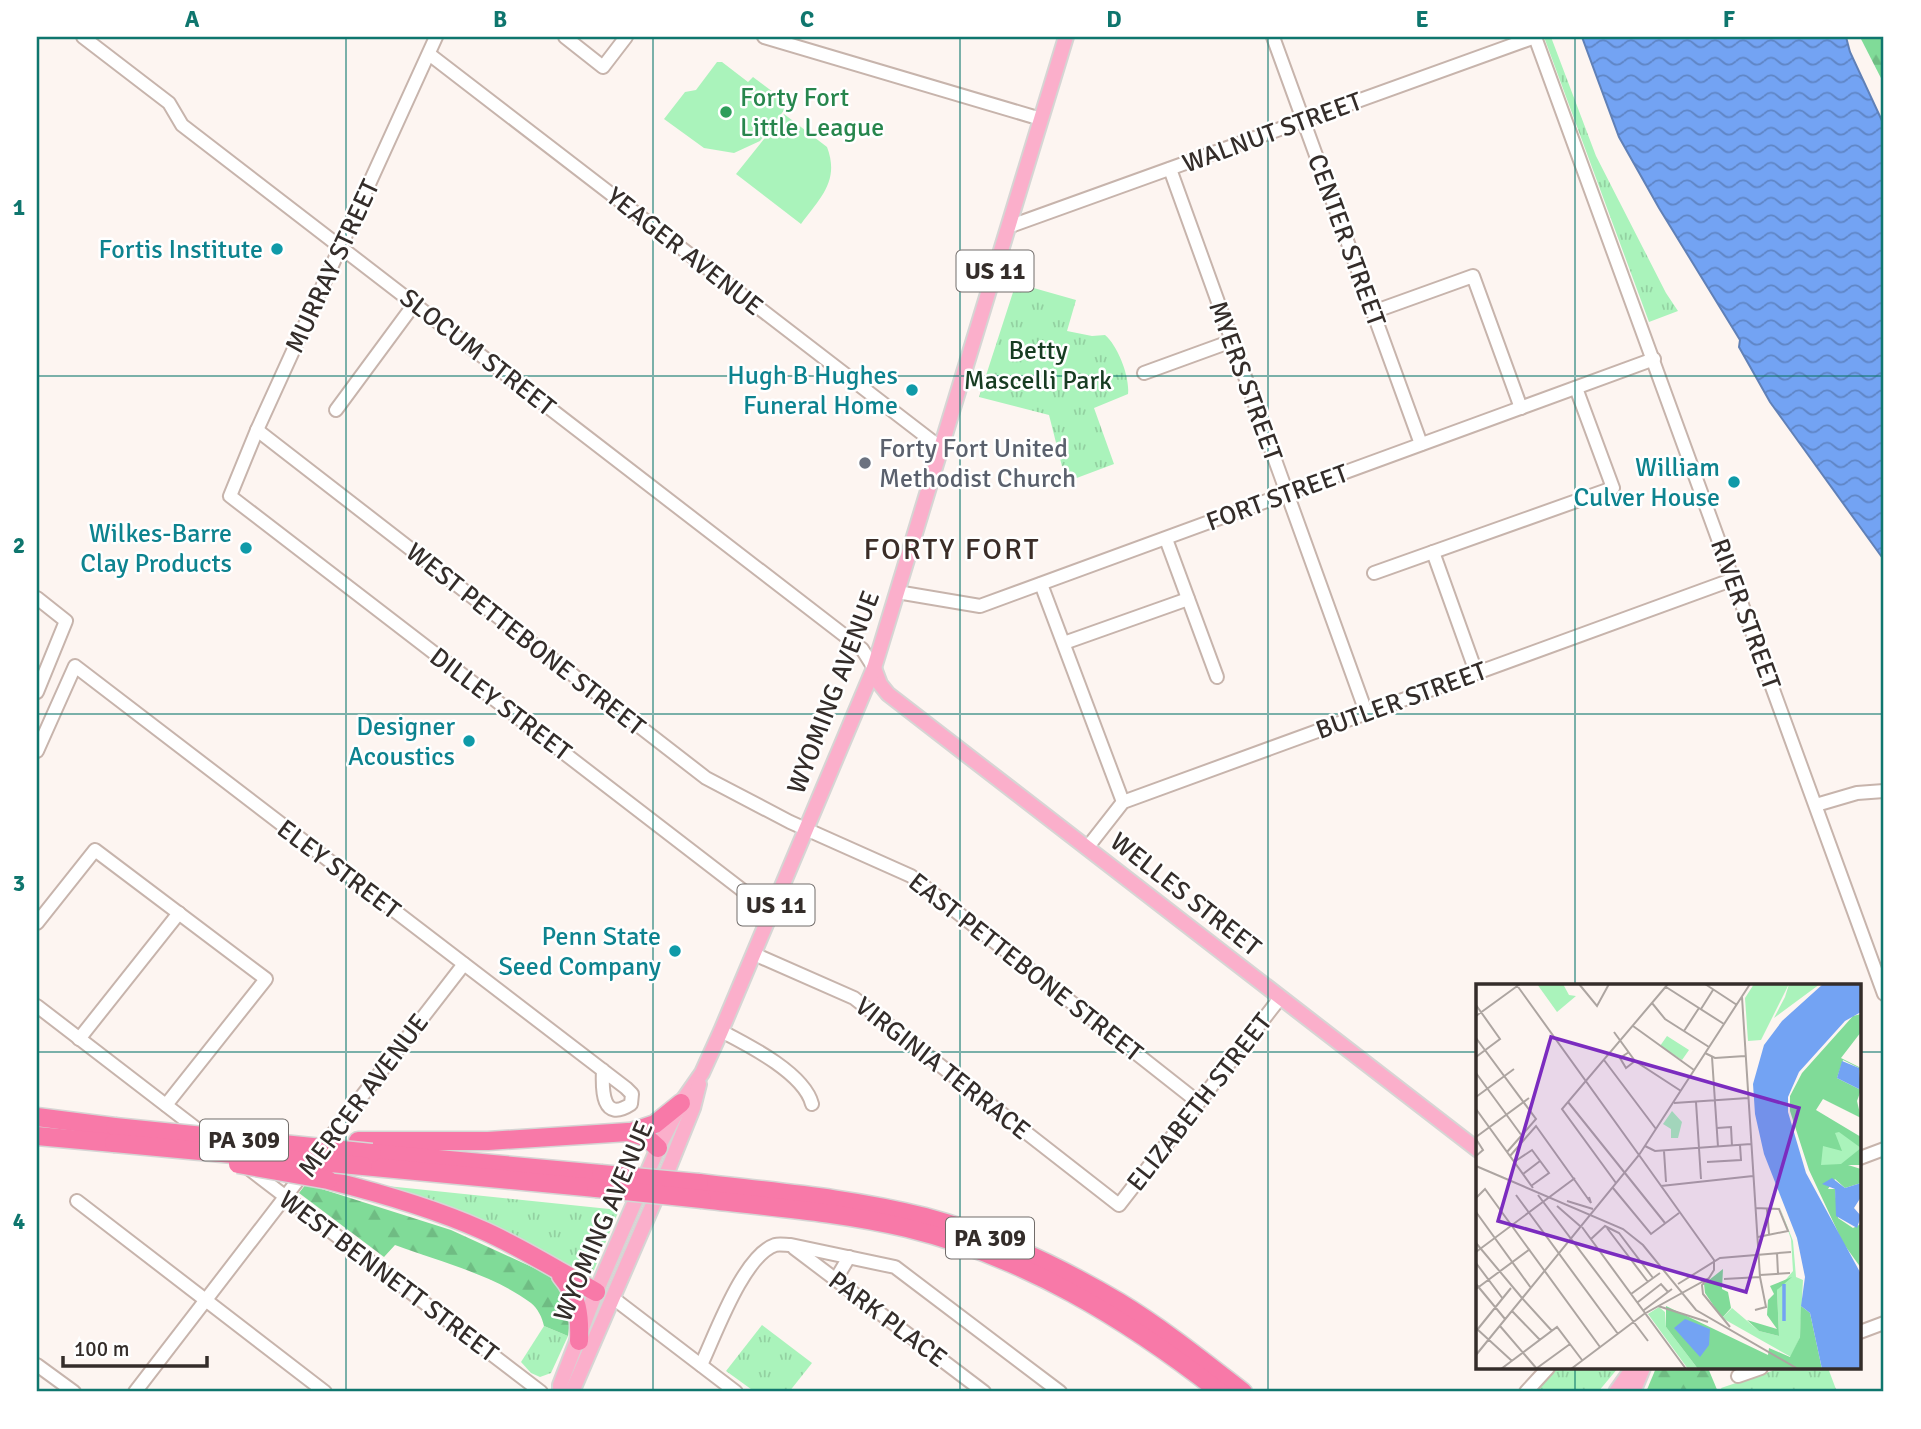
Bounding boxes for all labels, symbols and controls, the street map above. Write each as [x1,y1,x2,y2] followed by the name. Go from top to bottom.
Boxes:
[185,5,200,34] text: A
[493,5,507,34] text: B
[800,5,814,34] text: C
[1106,5,1122,34] text: D
[1415,5,1429,34] text: E
[1723,5,1735,34] text: F
[740,82,884,144] place label: Forty Fort Little League
[1178,86,1367,180] street label: WALNUT STREET
[718,104,734,120] marker: Forty Fort Little League
[1300,150,1392,331] street label: CENTER STREET
[279,175,387,358] street label: MURRAY STREET
[600,181,769,323] street label: YEAGER AVENUE
[13,193,25,222] text: 1
[99,234,263,266] place label: Fortis Institute
[269,241,285,257] marker: Fortis Institute
[956,250,1034,292] road number: US 11
[393,282,562,424] street label: SLOCUM STREET
[1201,297,1289,466] street label: MYERS STREET
[964,335,1112,397] park label: Betty Mascelli Park
[727,360,898,422] place label: Hugh B Hughes Funeral Home
[904,382,920,398] marker: Hugh B Hughes Funeral Home
[879,433,1076,495] place label: Forty Fort United Methodist Church
[1573,452,1720,514] place label: William Culver House
[857,455,873,471] marker: Forty Fort United Methodist Church
[1202,457,1353,538] street label: FORT STREET
[1726,474,1742,490] marker: William Culver House
[80,518,232,580] place label: Wilkes-Barre Clay Products
[13,531,25,560] text: 2
[863,531,1041,568] district label: FORTY FORT
[1703,534,1787,695] street label: RIVER STREET
[399,536,652,743] street label: WEST PETTEBONE STREET
[238,540,254,556] marker: Wilkes-Barre Clay Products
[781,586,887,798] street label: WYOMING AVENUE
[423,641,578,769] street label: DILLEY STREET
[1311,655,1491,747] street label: BUTLER STREET
[348,711,455,773] place label: Designer Acoustics
[461,733,477,749] marker: Designer Acoustics
[270,813,406,927] street label: ELEY STREET
[1104,826,1267,964] street label: WELLES STREET
[902,866,1149,1069] street label: EAST PETTEBONE STREET
[13,869,25,898] text: 3
[738,884,814,925] road number: US 11
[498,921,661,983] place label: Penn State Seed Company
[667,943,683,959] marker: Penn State Seed Company
[1476,984,1862,1370] inset map
[848,990,1036,1147] street label: VIRGINIA TERRACE
[292,1007,436,1184] street label: MERCER AVENUE
[1120,1007,1279,1198] street label: ELIZABETH STREET
[547,1116,661,1326] street label: WYOMING AVENUE
[200,1120,288,1160] road number: PA 309
[273,1184,504,1370] street label: WEST BENNETT STREET
[13,1207,25,1236] text: 4
[946,1218,1034,1258] road number: PA 309
[822,1265,953,1375] street label: PARK PLACE
[63,1324,206,1368] scale bar
[74,1336,129,1362] text: 100 m

